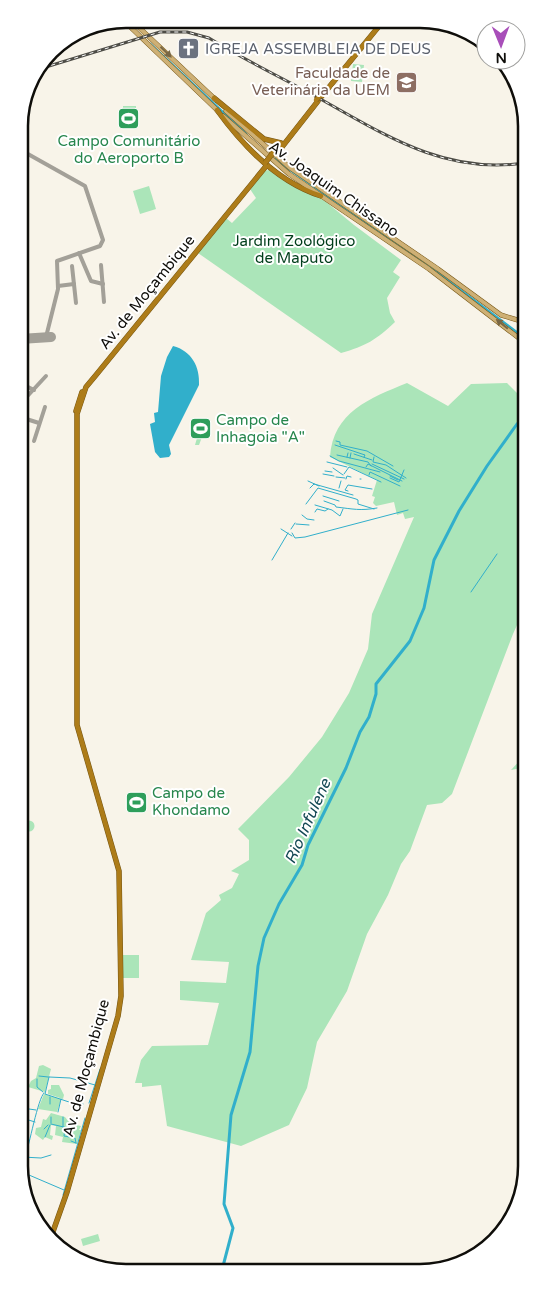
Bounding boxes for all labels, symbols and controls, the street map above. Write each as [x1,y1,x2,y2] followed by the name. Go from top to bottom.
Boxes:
[476,20,526,70] north arrow
[177,37,201,61] church icon: IGREJA ASSEMBLEIA DE DEUS
[205,40,431,58] place label: IGREJA ASSEMBLEIA DE DEUS
[159,46,171,58] one-way arrow
[495,49,507,66] text: N
[252,64,390,99] place label: Faculdade de Veterinária da UEM
[394,70,418,94] school or university icon: Faculdade de Veterinária da UEM
[117,106,141,130] sports icon: Campo Comunitário do Aeroporto B
[58,132,200,167] place label: Campo Comunitário do Aeroporto B
[265,137,403,241] street label: Av. Joaquim Chissano
[95,231,199,353] street label: Av. de Moçambique
[233,232,355,267] park label: Jardim Zoológico de Maputo
[496,319,509,330] one-way arrow
[216,411,305,446] place label: Campo de Inhagoia "A"
[188,417,212,441] sports icon: Campo de Inhagoia "A"
[280,775,336,867] water label: Rio Infulene
[152,784,230,819] place label: Campo de Khondamo
[124,790,148,814] sports icon: Campo de Khondamo
[59,997,113,1139] street label: Av. de Moçambique

